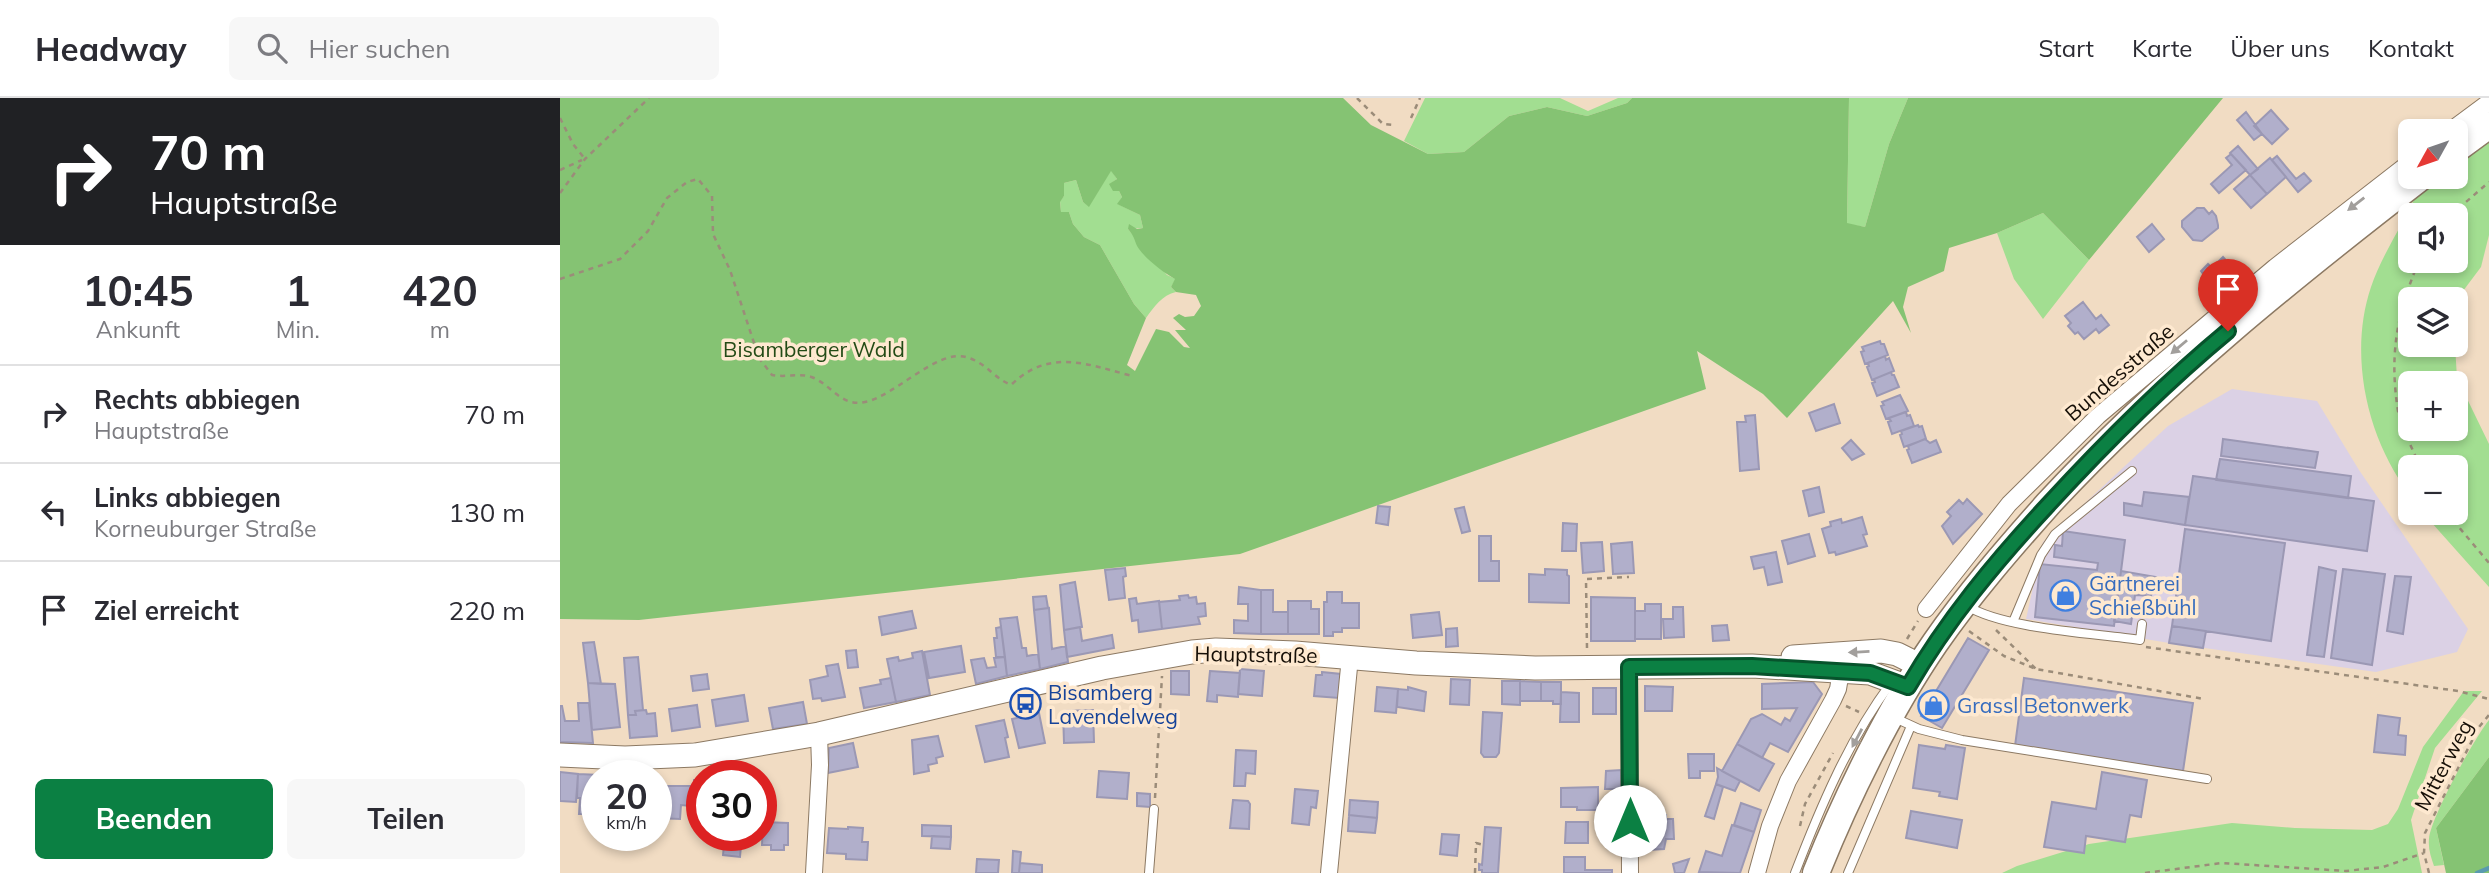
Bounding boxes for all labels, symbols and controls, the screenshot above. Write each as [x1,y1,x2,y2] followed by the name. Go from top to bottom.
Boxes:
[229,17,719,80] search box
[35,28,187,69] text: Headway
[253,29,291,67] icon: search
[309,32,450,65] text: Hier suchen
[2038,33,2094,63] text: Start
[2132,33,2192,63] text: Karte
[2230,33,2330,63] text: Über uns
[2368,33,2454,63] text: Kontakt
[2398,119,2468,189] north arrow
[2398,119,2468,525] map controls
[150,121,266,182] text: 70 m
[35,126,126,217] icon: right
[150,182,338,222] text: Hauptstraße
[2347,196,2365,211] one-way arrow
[2398,203,2468,273] button: sound
[2198,259,2258,331] pin
[82,264,194,317] text: 10:45
[285,264,310,317] text: 1
[402,264,478,317] text: 420
[2209,270,2247,308] icon: arrive
[2398,287,2468,357] button: layers
[96,315,180,344] text: Ankunft
[276,315,320,344] text: Min.
[430,315,450,344] text: m
[2059,318,2179,426] street label: Bundesstraße
[723,336,905,362] park label: Bisamberger Wald
[2170,339,2188,355] one-way arrow
[2398,371,2468,441] button: +
[94,383,300,416] text: Rechts abbiegen
[35,395,73,433] icon: right
[464,398,525,431] text: 70 m
[94,416,229,445] text: Hauptstraße
[2398,455,2468,525] button: −
[94,481,281,514] text: Links abbiegen
[35,493,73,531] icon: left
[449,496,525,529] text: 130 m
[94,514,317,543] text: Korneuburger Straße
[2089,570,2197,620] place label: Gärtnerei Schießbühl
[2049,578,2083,612] shop icon: Gärtnerei Schießbühl
[35,591,73,629] icon: arrive
[94,594,239,627] text: Ziel erreicht
[449,594,525,627] text: 220 m
[1194,640,1318,668] street label: Hauptstraße
[1848,647,1870,658] one-way arrow
[1048,679,1178,729] place label: Bisamberg Lavendelweg
[1008,687,1042,721] bus stop icon: Bisamberg Lavendelweg
[1917,688,1951,722] shop icon: Grassl Betonwerk
[1957,692,2129,718] place label: Grassl Betonwerk
[2408,715,2478,815] street label: Mitterweg
[1851,728,1863,748] one-way arrow
[686,760,777,851] speed limit sign: 30
[605,774,648,818] text: 20
[35,779,273,859] button: Beenden
[287,779,525,859] button: Teilen
[1593,784,1667,858] position arrow
[606,811,647,834] text: km/h

